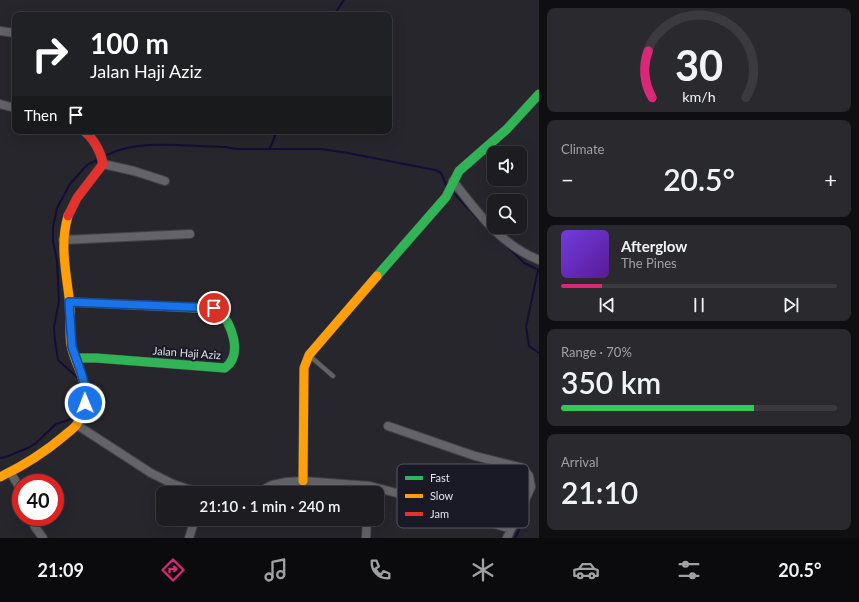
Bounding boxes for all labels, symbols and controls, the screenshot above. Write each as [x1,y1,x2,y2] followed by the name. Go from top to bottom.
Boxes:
[90,26,169,60] text: 100 m
[24,28,76,80] icon: right
[675,40,723,90] text: 30
[90,60,202,82] text: Jalan Haji Aziz
[682,88,716,105] text: km/h
[65,104,87,126] icon: arrive
[24,106,57,124] text: Then
[561,141,604,157] text: Climate
[487,146,527,234] map controls
[487,146,527,186] button: sound
[663,161,735,197] text: 20.5°
[561,166,574,193] text: −
[824,166,837,193] text: +
[487,194,527,234] button: search
[621,237,687,255] text: Afterglow
[621,255,677,271] text: The Pines
[197,291,231,325] pin
[596,294,618,316] icon: previous
[688,294,710,316] icon: pause
[780,294,802,316] icon: next
[203,297,225,319] icon: arrive
[152,344,222,361] street label: Jalan Haji Aziz
[561,344,632,360] text: Range · 70%
[561,364,661,400] text: 350 km
[64,382,106,424] position arrow
[561,454,598,470] text: Arrival
[397,464,529,528] legend
[430,471,450,484] text: Fast
[12,474,64,526] speed limit sign: 40
[561,474,638,510] text: 21:10
[430,489,454,502] text: Slow
[200,497,340,515] text: 21:10 · 1 min · 240 m
[430,507,449,520] text: Jam
[159,556,187,584] icon: directions
[262,556,290,584] icon: music
[366,556,394,584] icon: phone
[469,556,497,584] icon: climate
[572,556,600,584] icon: car
[675,556,703,584] icon: filters
[38,559,84,581] text: 21:09
[778,559,821,581] text: 20.5°

